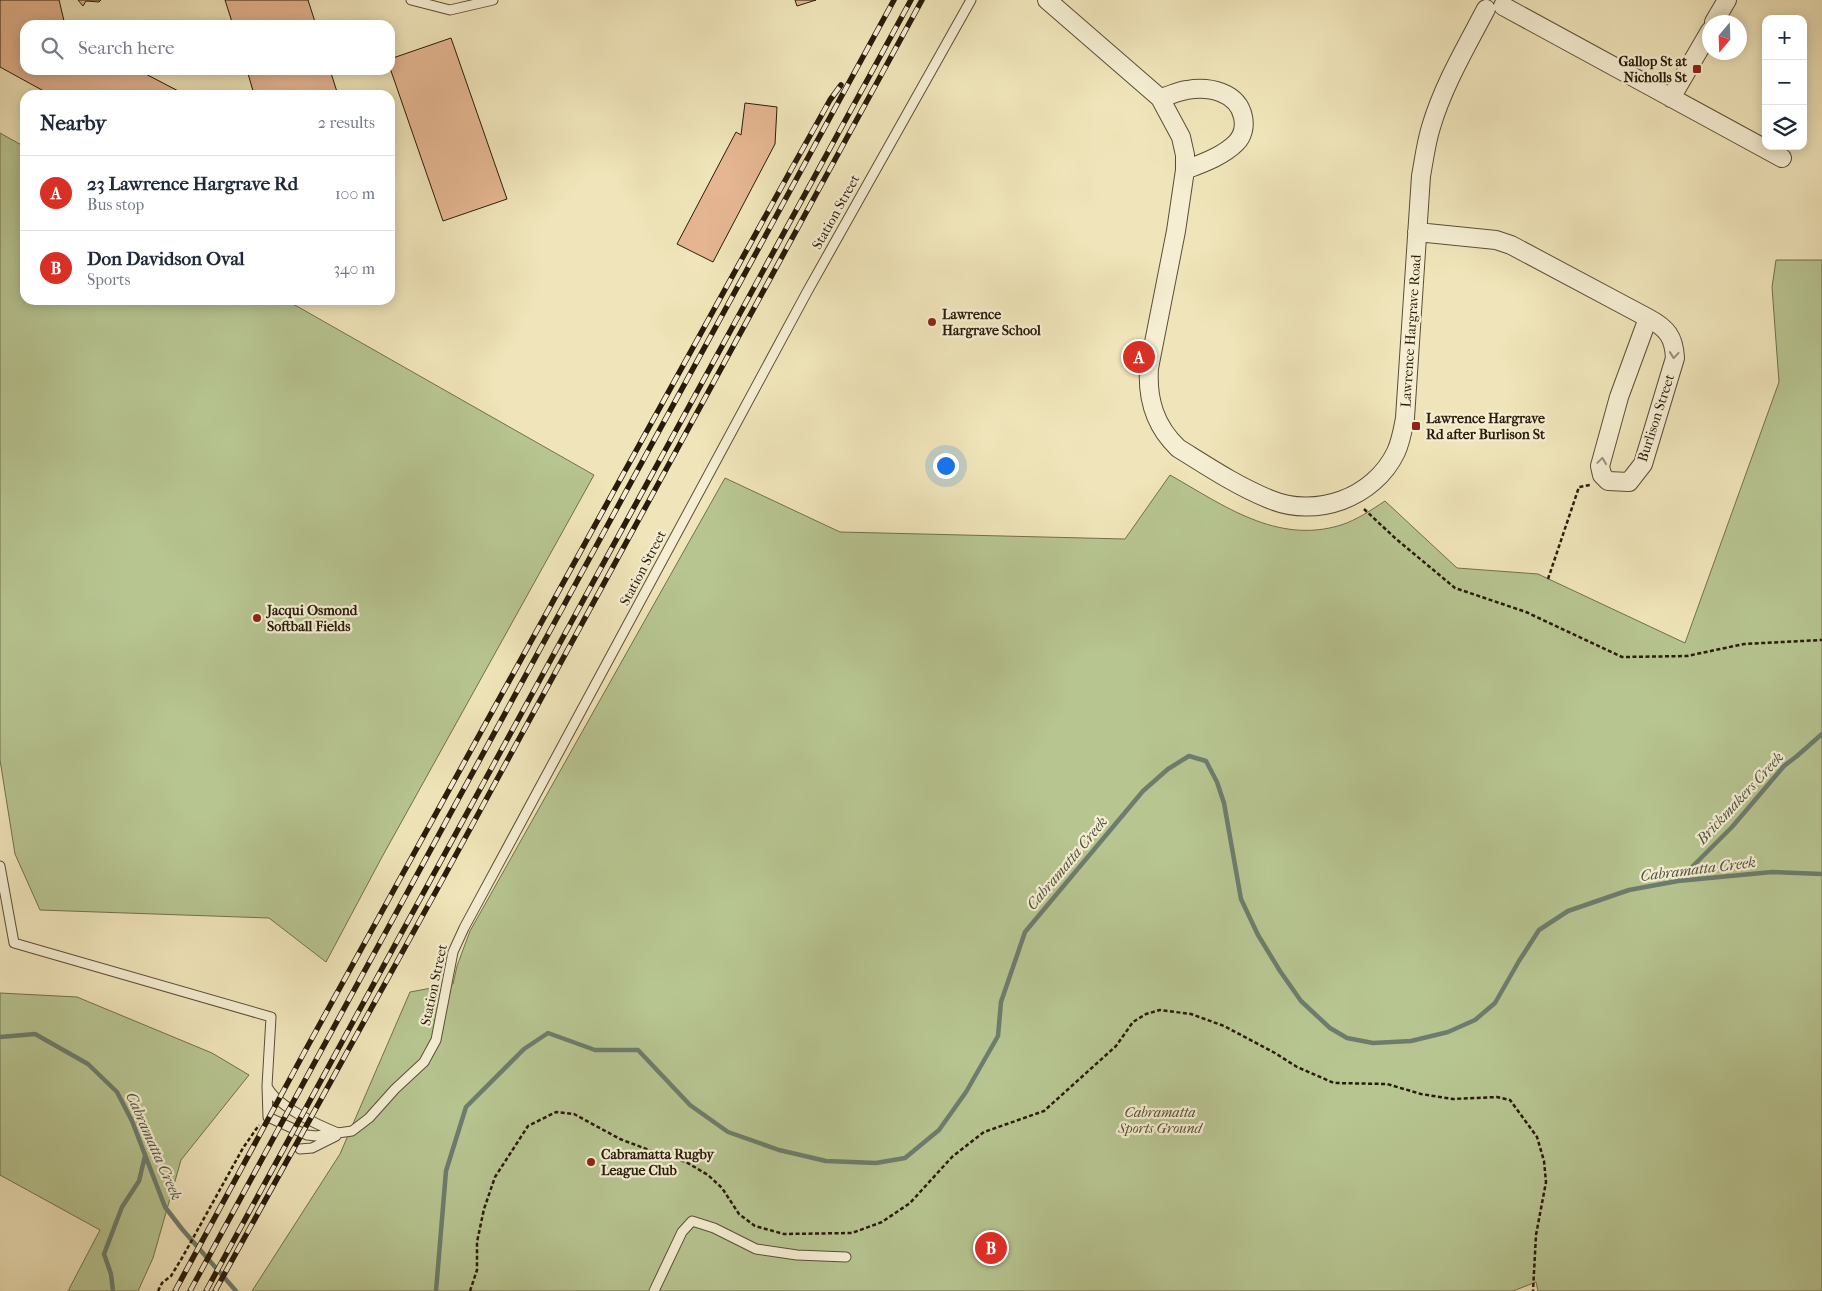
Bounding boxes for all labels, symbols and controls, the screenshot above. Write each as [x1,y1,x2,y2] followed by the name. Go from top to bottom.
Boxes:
[1702,15,1747,60] north arrow
[1762,15,1807,150] map controls
[1762,15,1807,60] button: +
[20,20,395,75] search box
[38,34,66,62] icon: search
[78,37,174,59] text: Search here
[1619,53,1688,86] place label: Gallop St at Nicholls St
[1762,60,1807,105] button: −
[1691,63,1703,75] marker: Gallop St at Nicholls St
[1762,105,1807,150] button: layers
[40,111,106,135] text: Nearby
[318,113,375,132] text: 2 results
[808,172,864,252] street label: Station Street
[87,173,298,195] text: 23 Lawrence Hargrave Rd
[51,184,61,203] text: A
[335,184,375,203] text: 100 m
[87,195,144,214] text: Bus stop
[87,248,244,270] text: Don Davidson Oval
[1397,254,1425,408] street label: Lawrence Hargrave Road
[51,259,61,278] text: B
[333,259,375,278] text: 340 m
[87,270,130,289] text: Sports
[942,306,1041,339] place label: Lawrence Hargrave School
[926,316,938,328] marker: Lawrence Hargrave School
[1123,338,1155,376] pin: A
[1669,351,1680,359] one-way arrow
[1634,372,1678,464] street label: Burlison Street
[1426,410,1546,443] place label: Lawrence Hargrave Rd after Burlison St
[1410,420,1422,432] marker: Lawrence Hargrave Rd after Burlison St
[933,453,959,479] your location
[1596,457,1607,465] one-way arrow
[616,527,670,609] street label: Station Street
[265,602,359,635] place label: Jacqui Osmond Softball Fields
[251,612,263,624] marker: Jacqui Osmond Softball Fields
[1692,748,1787,849] water label: Brickmakers Creek
[1023,813,1111,913] water label: Cabramatta Creek
[1639,853,1757,885] water label: Cabramatta Creek
[417,943,451,1027] street label: Station Street
[122,1089,186,1203] water label: Cabramatta Creek
[1117,1104,1204,1137] park label: Cabramatta Sports Ground
[601,1146,715,1179] place label: Cabramatta Rugby League Club
[585,1156,597,1168] marker: Cabramatta Rugby League Club
[975,1229,1007,1267] pin: B

